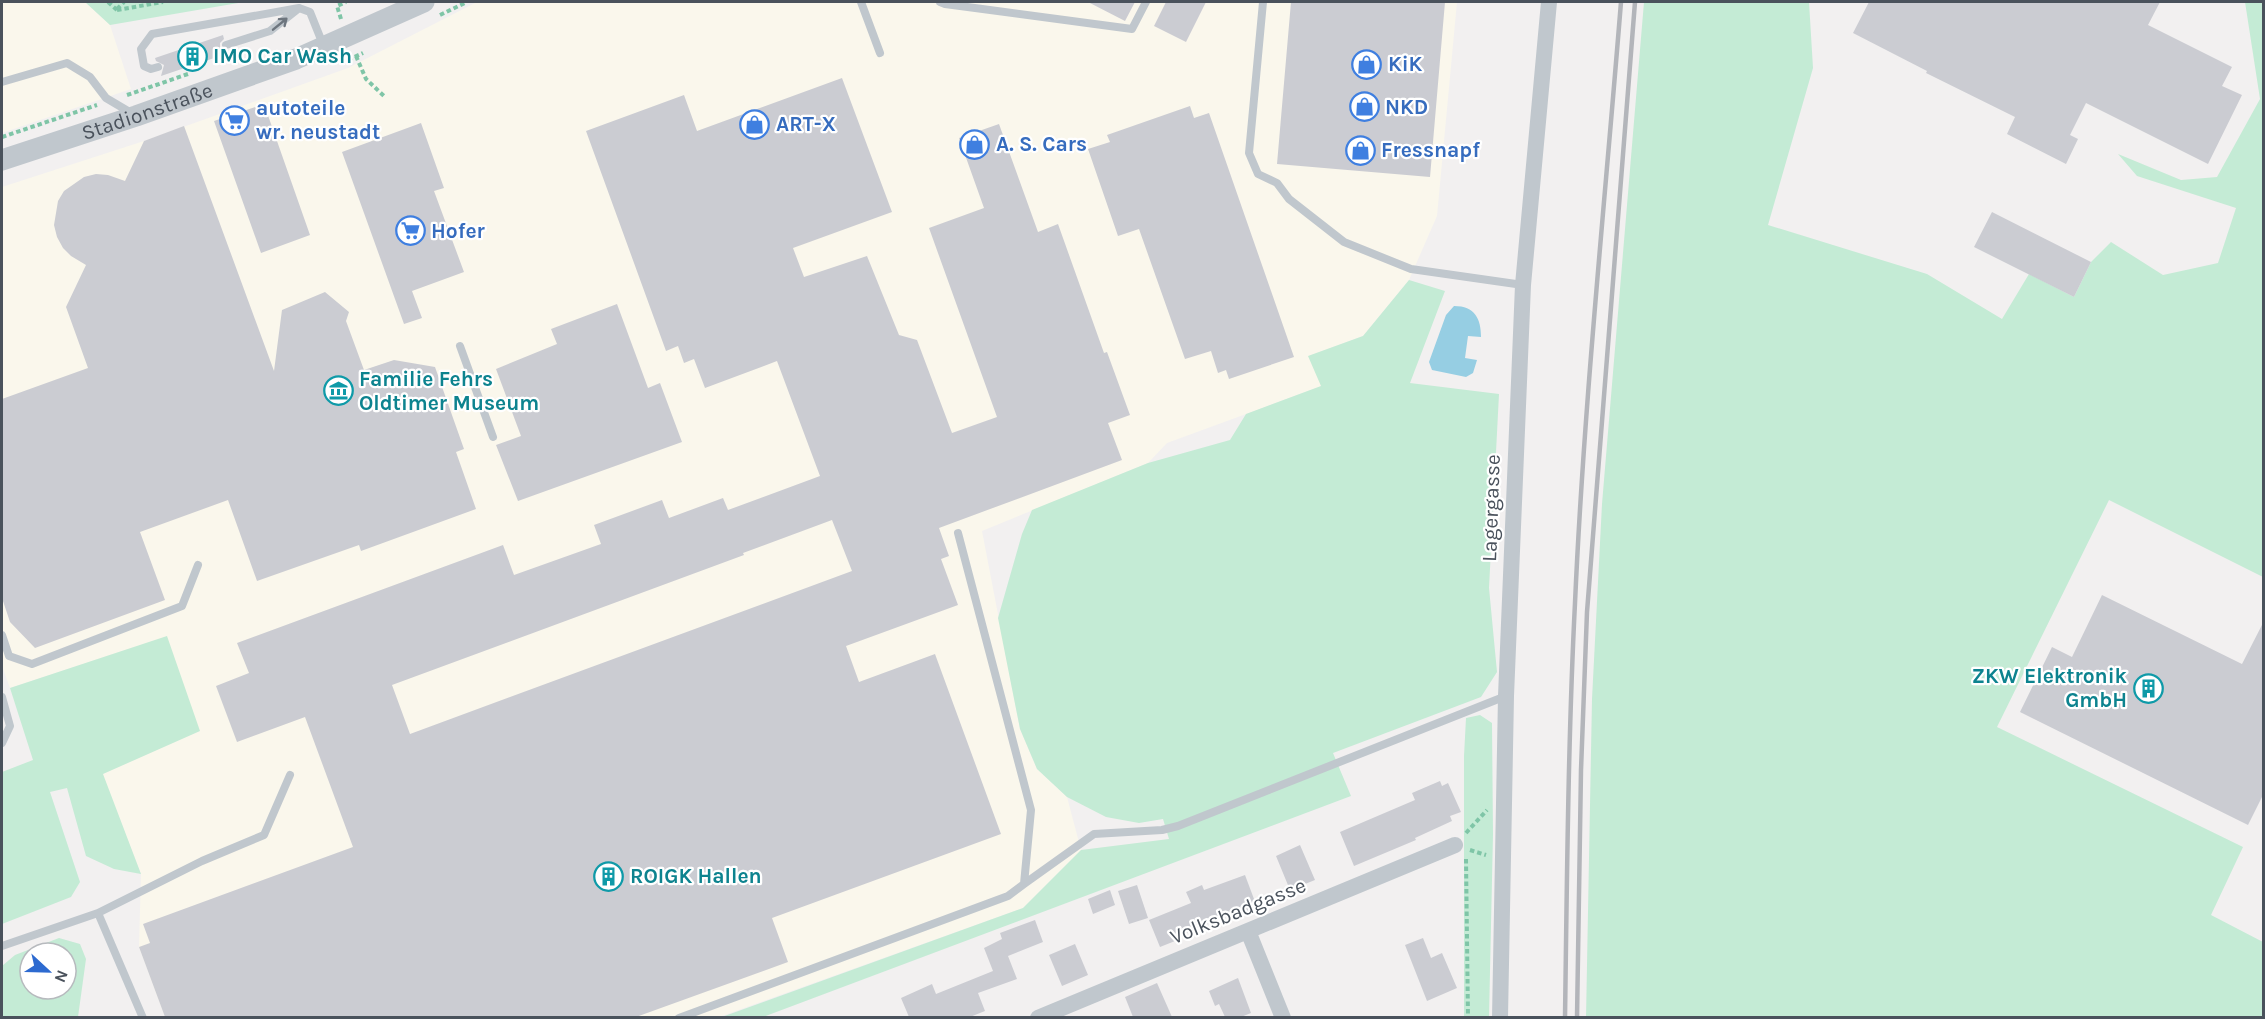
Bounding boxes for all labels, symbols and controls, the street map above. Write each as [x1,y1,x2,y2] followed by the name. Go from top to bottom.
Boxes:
[272,17,288,30] one-way arrow
[176,40,208,72] building icon: IMO Car Wash
[213,44,352,68] place label: IMO Car Wash
[1351,48,1383,80] shop icon: KiK
[1388,52,1423,76] place label: KiK
[79,78,216,145] street label: Stadionstraße
[1348,91,1380,123] shop icon: NKD
[1385,95,1428,119] place label: NKD
[256,96,380,144] place label: autoteile wr. neustadt
[219,104,251,136] supermarket icon: autoteile wr. neustadt
[739,108,771,140] shop icon: ART-X
[776,112,836,136] place label: ART-X
[959,128,991,160] shop icon: A. S. Cars
[996,132,1087,156] place label: A. S. Cars
[1344,134,1376,166] shop icon: Fressnapf
[1381,138,1480,162] place label: Fressnapf
[394,215,426,247] supermarket icon: Hofer
[431,219,486,243] place label: Hofer
[359,367,539,415] place label: Familie Fehrs Oldtimer Museum
[322,375,354,407] museum icon: Familie Fehrs Oldtimer Museum
[1477,454,1505,562] street label: Lagergasse
[1972,664,2128,712] place label: ZKW Elektronik GmbH
[2132,672,2164,704] building icon: ZKW Elektronik GmbH
[593,860,625,892] building icon: ROIGK Hallen
[630,864,762,888] place label: ROIGK Hallen
[1167,873,1309,949] street label: Volksbadgasse
[18,941,78,1001] north arrow
[50,968,72,985] text: N

